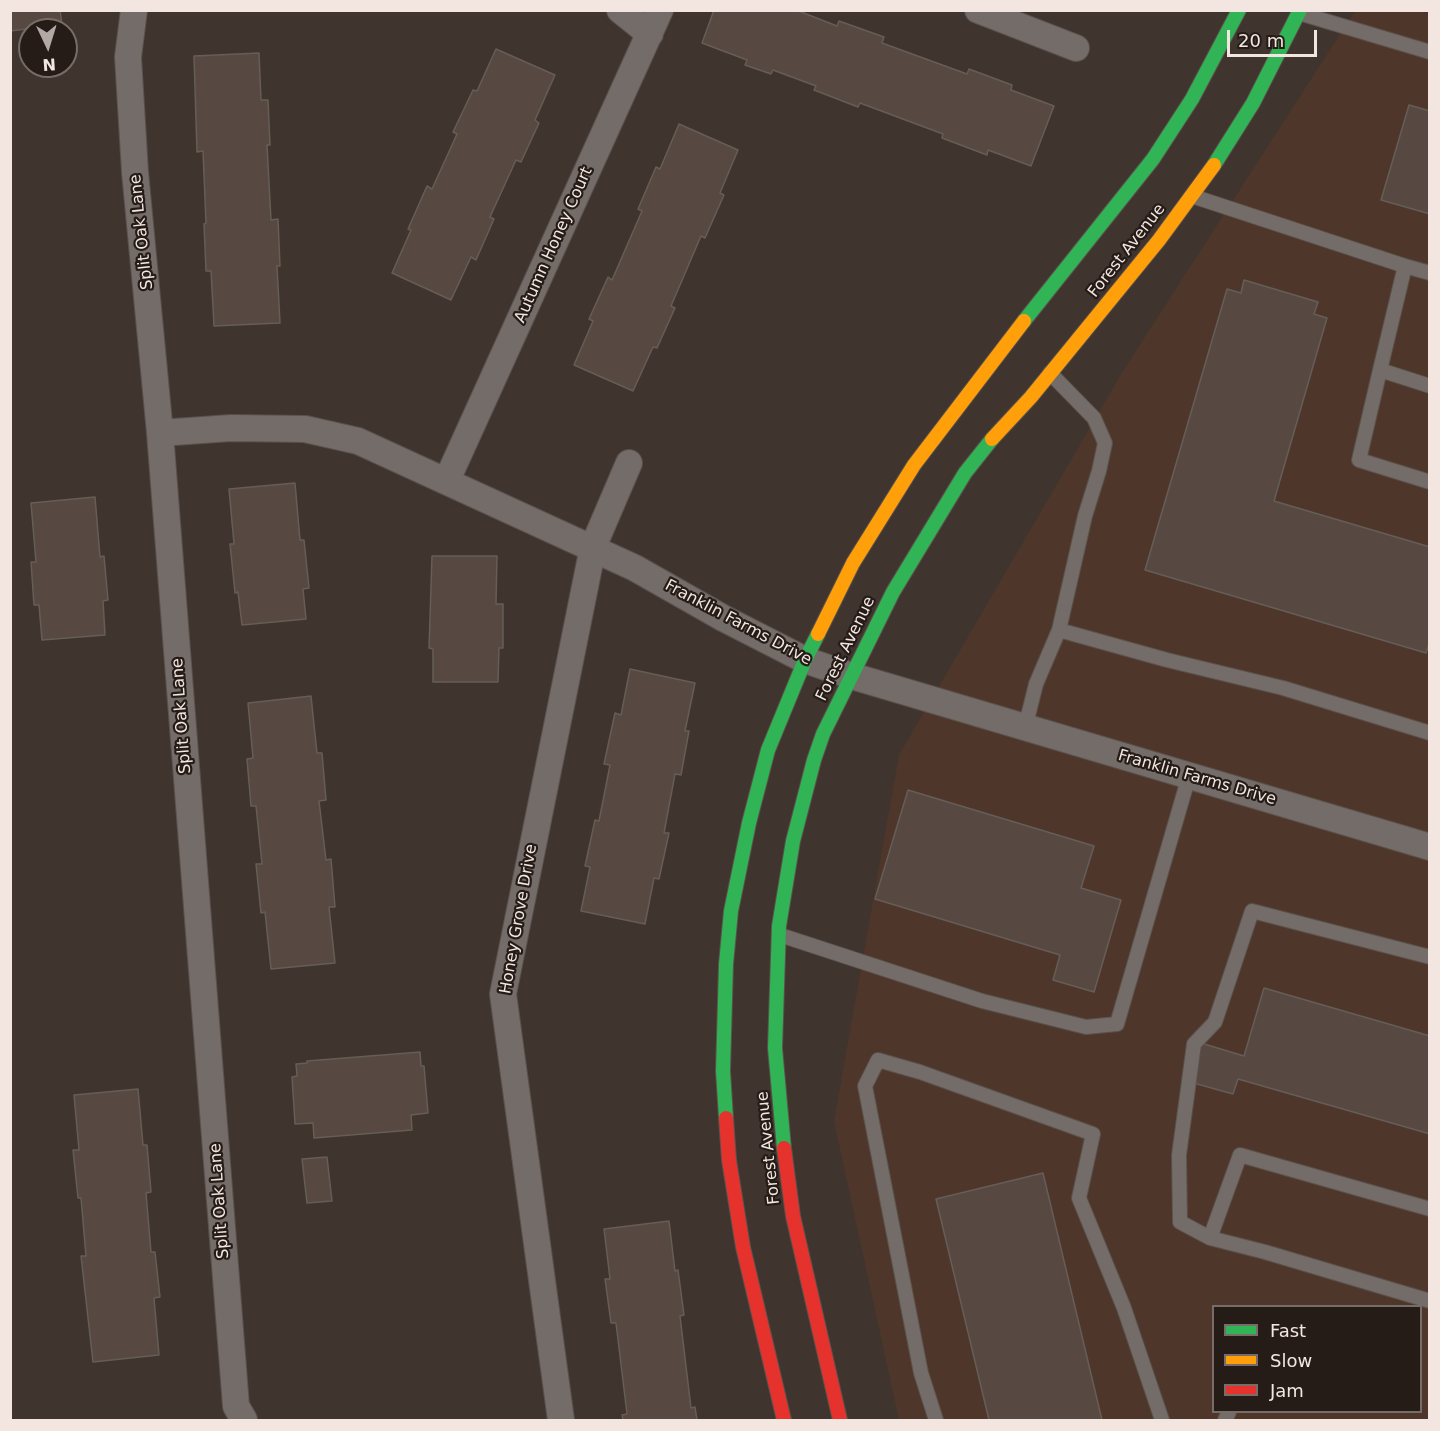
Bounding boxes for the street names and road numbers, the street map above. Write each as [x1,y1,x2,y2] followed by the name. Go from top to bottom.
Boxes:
[511,164,597,326] street label: Autumn Honey Court
[126,173,158,291] street label: Split Oak Lane
[1084,200,1170,302] street label: Forest Avenue
[661,576,815,670] street label: Franklin Farms Drive
[812,594,880,704] street label: Forest Avenue
[168,657,196,775] street label: Split Oak Lane
[1116,746,1278,810] street label: Franklin Farms Drive
[496,843,542,995] street label: Honey Grove Drive
[754,1090,784,1206] street label: Forest Avenue
[206,1142,234,1260] street label: Split Oak Lane

